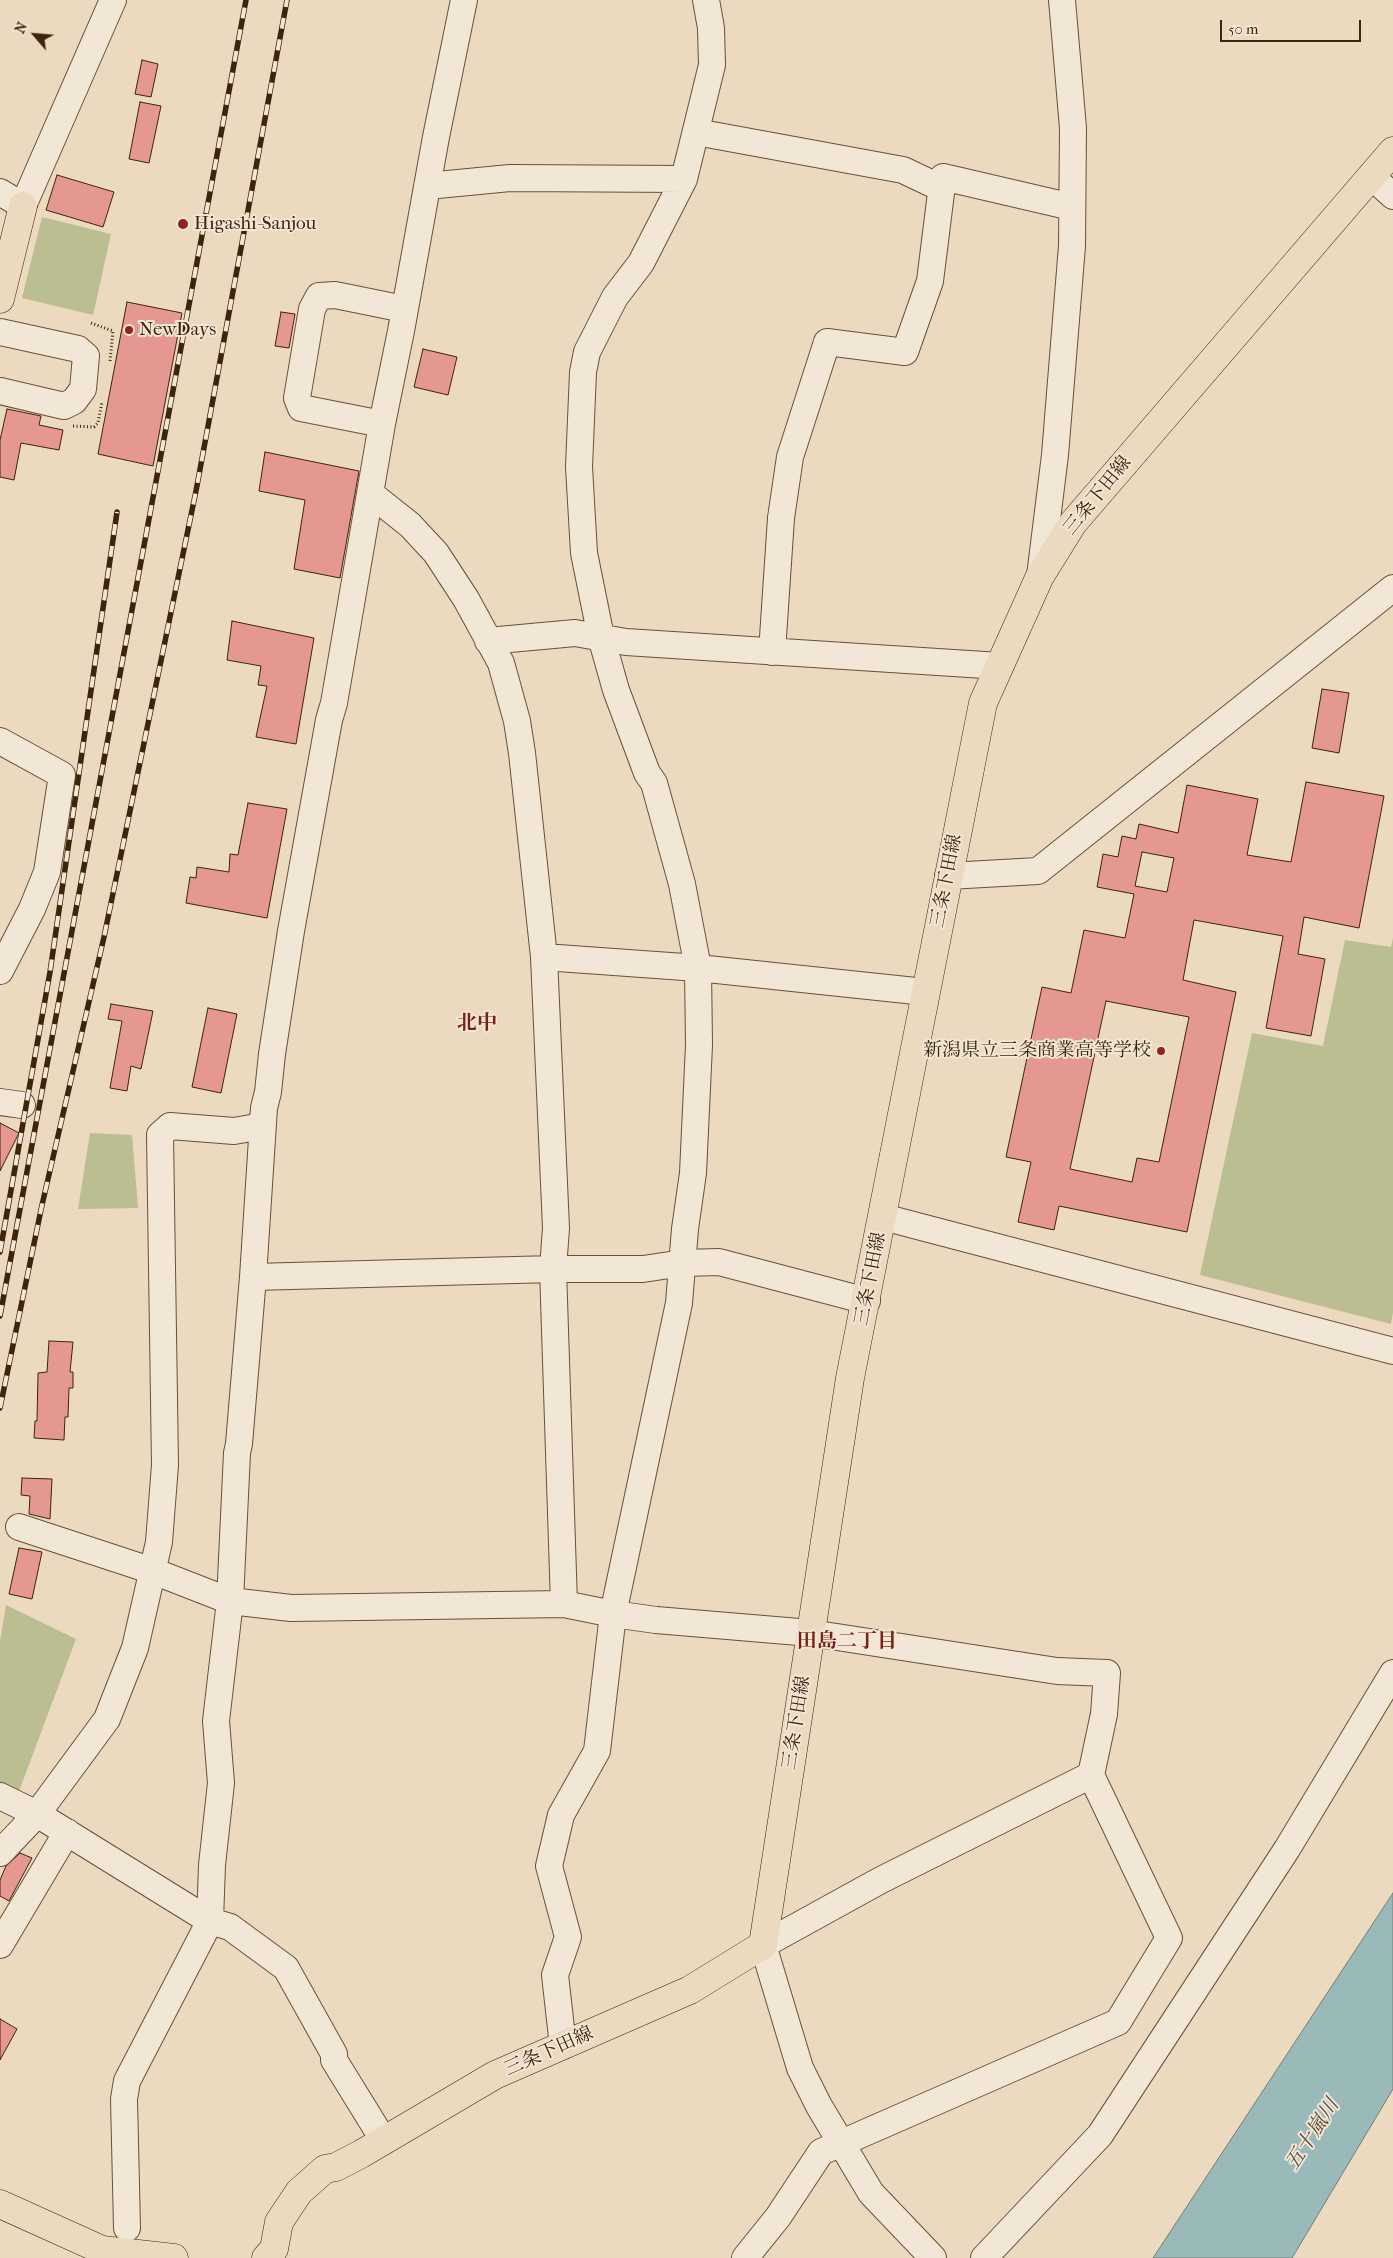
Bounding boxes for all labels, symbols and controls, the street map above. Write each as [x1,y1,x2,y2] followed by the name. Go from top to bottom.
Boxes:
[10,10,60,60] north arrow
[1223,10,1364,42] scale bar
[11,19,31,37] text: N
[1228,20,1258,38] text: 50 m
[194,213,316,235] place label: Higashi-Sanjou
[176,217,190,231] marker: Higashi-Sanjou
[139,319,216,341] place label: NewDays
[123,324,135,336] marker: NewDays
[1059,452,1137,540] street label: 三条下田線
[927,832,967,930] street label: 三条下田線
[457,1012,497,1036] district label: 北中
[923,1040,1151,1062] place label: 新潟県立三条商業高等学校
[1155,1045,1167,1057] marker: 新潟県立三条商業高等学校
[851,1230,891,1328] street label: 三条下田線
[797,1630,897,1654] district label: 田島二丁目
[778,1674,816,1772] street label: 三条下田線
[501,2022,597,2082] street label: 三条下田線
[1281,2095,1345,2175] water label: 五十嵐川

